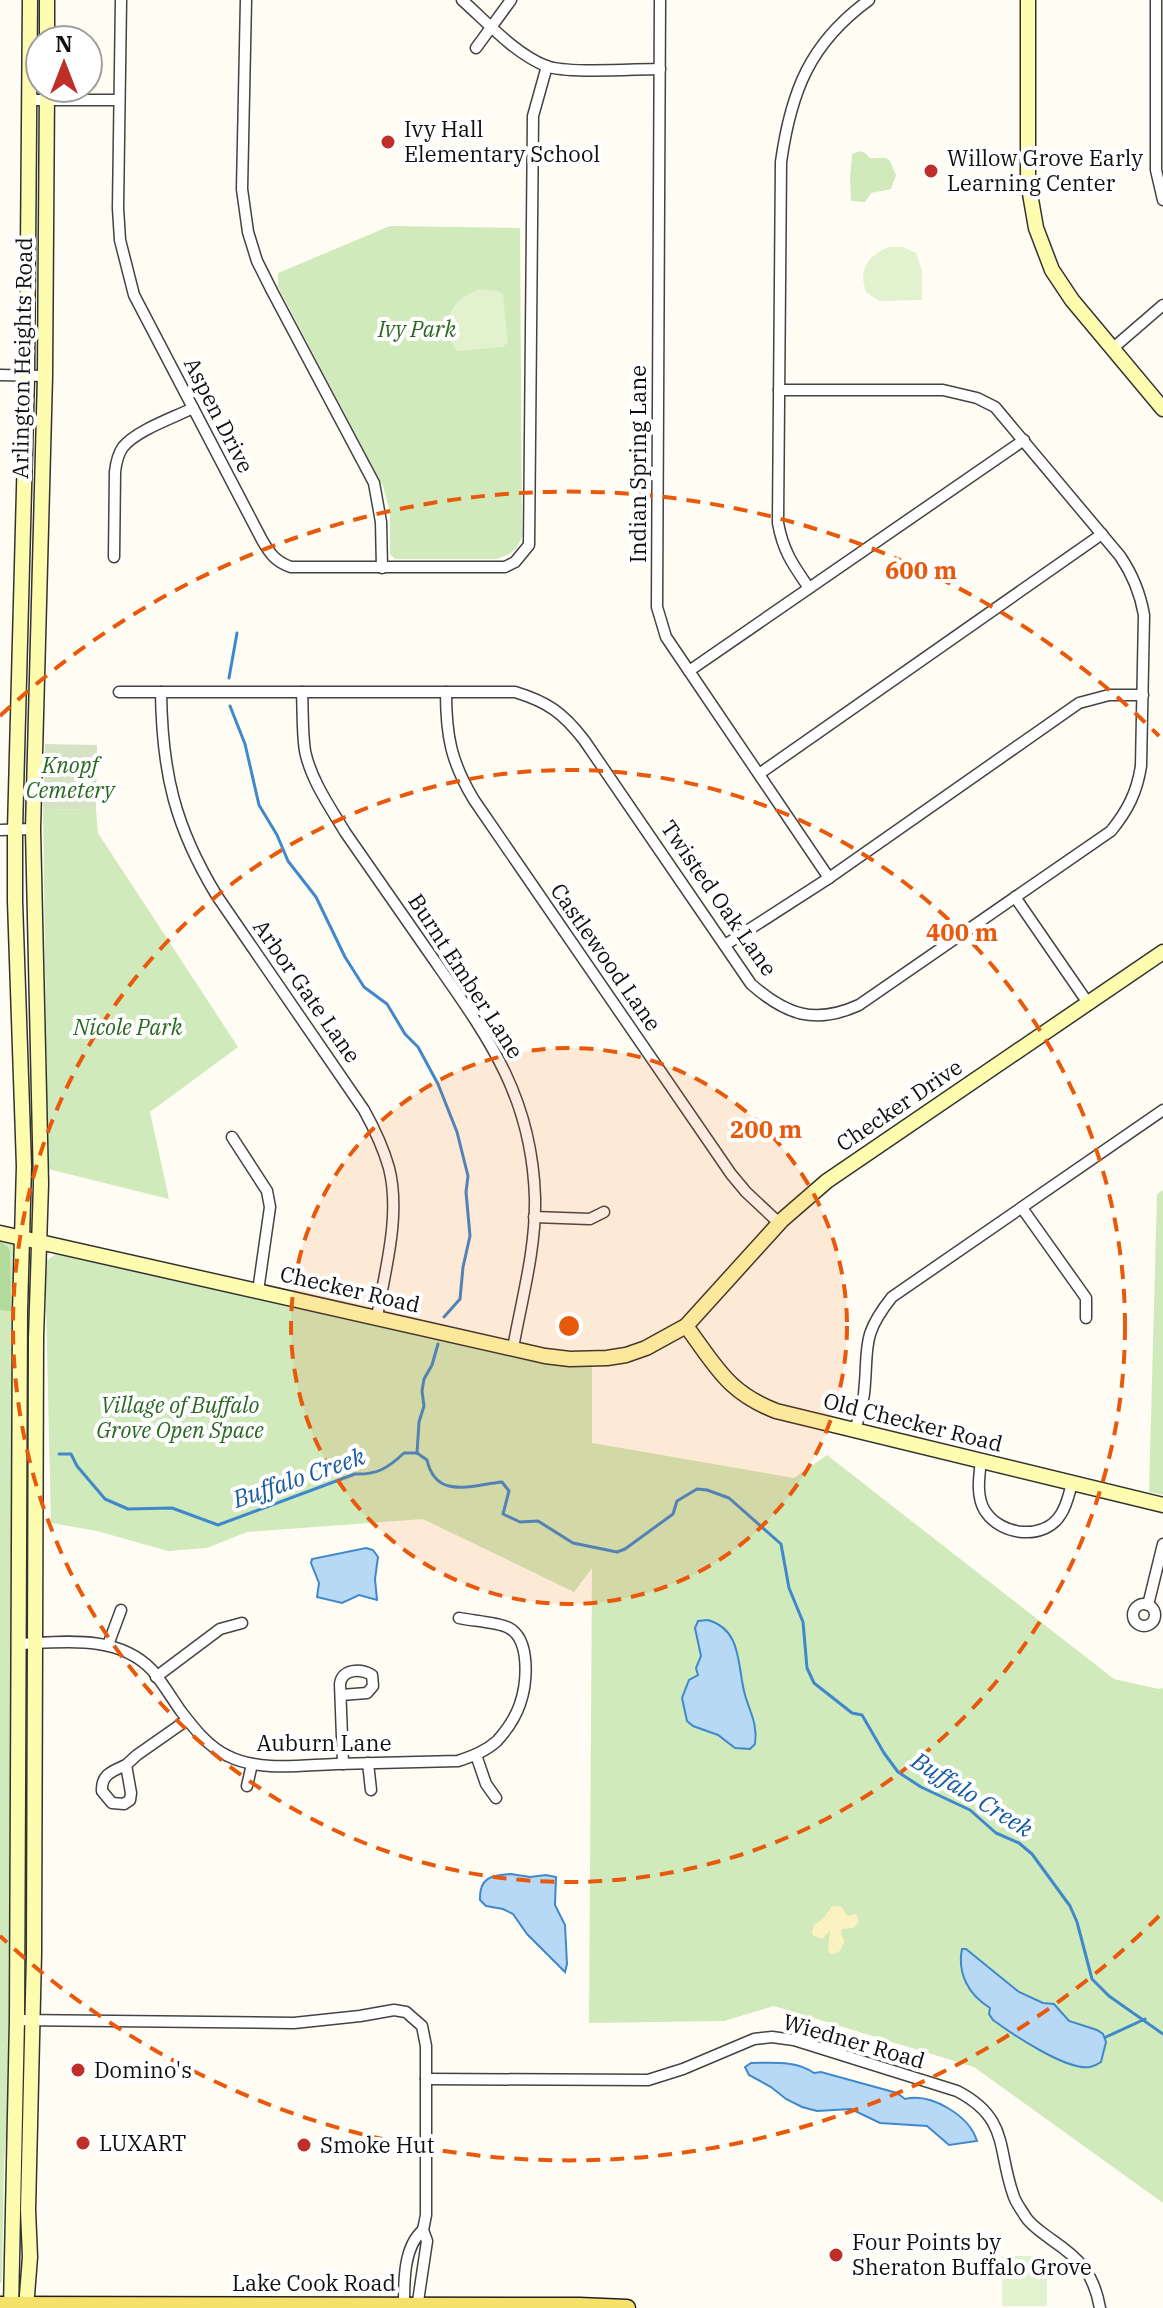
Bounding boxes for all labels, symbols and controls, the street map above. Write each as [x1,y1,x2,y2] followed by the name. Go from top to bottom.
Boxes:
[24,24,104,104] north arrow
[55,29,73,58] text: N
[404,114,600,168] place label: Ivy Hall Elementary School
[379,133,397,151] marker: Ivy Hall Elementary School
[947,143,1143,197] place label: Willow Grove Early Learning Center
[922,162,940,180] marker: Willow Grove Early Learning Center
[5,237,38,479] street label: Arlington Heights Road
[377,314,456,343] park label: Ivy Park
[178,352,261,478] street label: Aspen Drive
[623,365,652,563] street label: Indian Spring Lane
[885,554,957,586] text: 600 m
[26,750,116,804] park label: Knopf Cemetery
[655,814,784,981] street label: Twisted Oak Lane
[545,877,668,1036] street label: Castlewood Lane
[402,888,531,1064] street label: Burnt Ember Lane
[247,913,368,1068] street label: Arbor Gate Lane
[926,916,998,948] text: 400 m
[73,1012,183,1041] park label: Nicole Park
[830,1052,967,1157] street label: Checker Drive
[730,1113,802,1145] text: 200 m
[277,1258,423,1319] street label: Checker Road
[555,1312,583,1340] centre of rings
[821,1385,1006,1458] street label: Old Checker Road
[96,1390,264,1444] park label: Village of Buffalo Grove Open Space
[227,1439,369,1515] water label: Buffalo Creek
[257,1728,391,1757] street label: Auburn Lane
[905,1744,1040,1844] water label: Buffalo Creek
[780,2006,929,2075] street label: Wiedner Road
[94,2055,192,2084] place label: Domino's
[69,2061,87,2079] marker: Domino's
[99,2128,186,2157] place label: LUXART
[320,2130,435,2159] place label: Smoke Hut
[74,2134,92,2152] marker: LUXART
[295,2136,313,2154] marker: Smoke Hut
[852,2227,1092,2281] place label: Four Points by Sheraton Buffalo Grove
[827,2246,845,2264] marker: Four Points by Sheraton Buffalo Grove
[232,2268,396,2297] street label: Lake Cook Road

